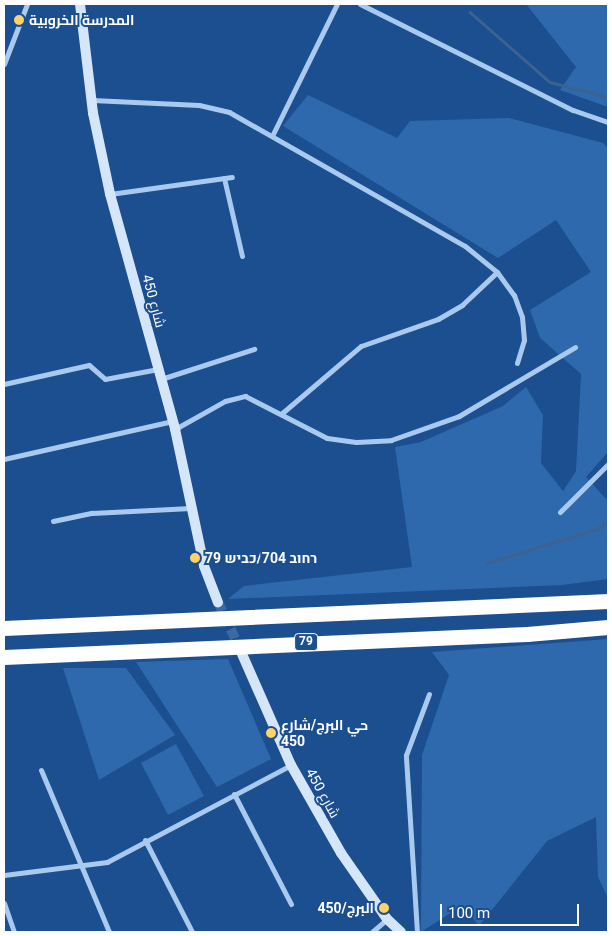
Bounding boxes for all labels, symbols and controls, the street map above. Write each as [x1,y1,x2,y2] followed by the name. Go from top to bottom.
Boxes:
[29,12,134,28] place label: المدرسة الخروبية
[13,14,25,26] marker: المدرسة الخروبية
[139,273,169,329] street label: شارع 450
[205,550,317,566] place label: רחוב 704/כביש 79
[189,552,201,564] marker: רחוב 704/כביש 79
[294,632,318,652] road number: 79
[281,717,368,750] place label: حي البرج/شارع 450
[265,727,277,739] marker: حي البرج/شارع 450
[303,765,343,821] street label: شارع 450
[442,894,581,926] scale bar
[317,900,374,916] place label: البرج/450
[378,902,390,914] marker: البرج/450
[448,904,490,922] text: 100 m

